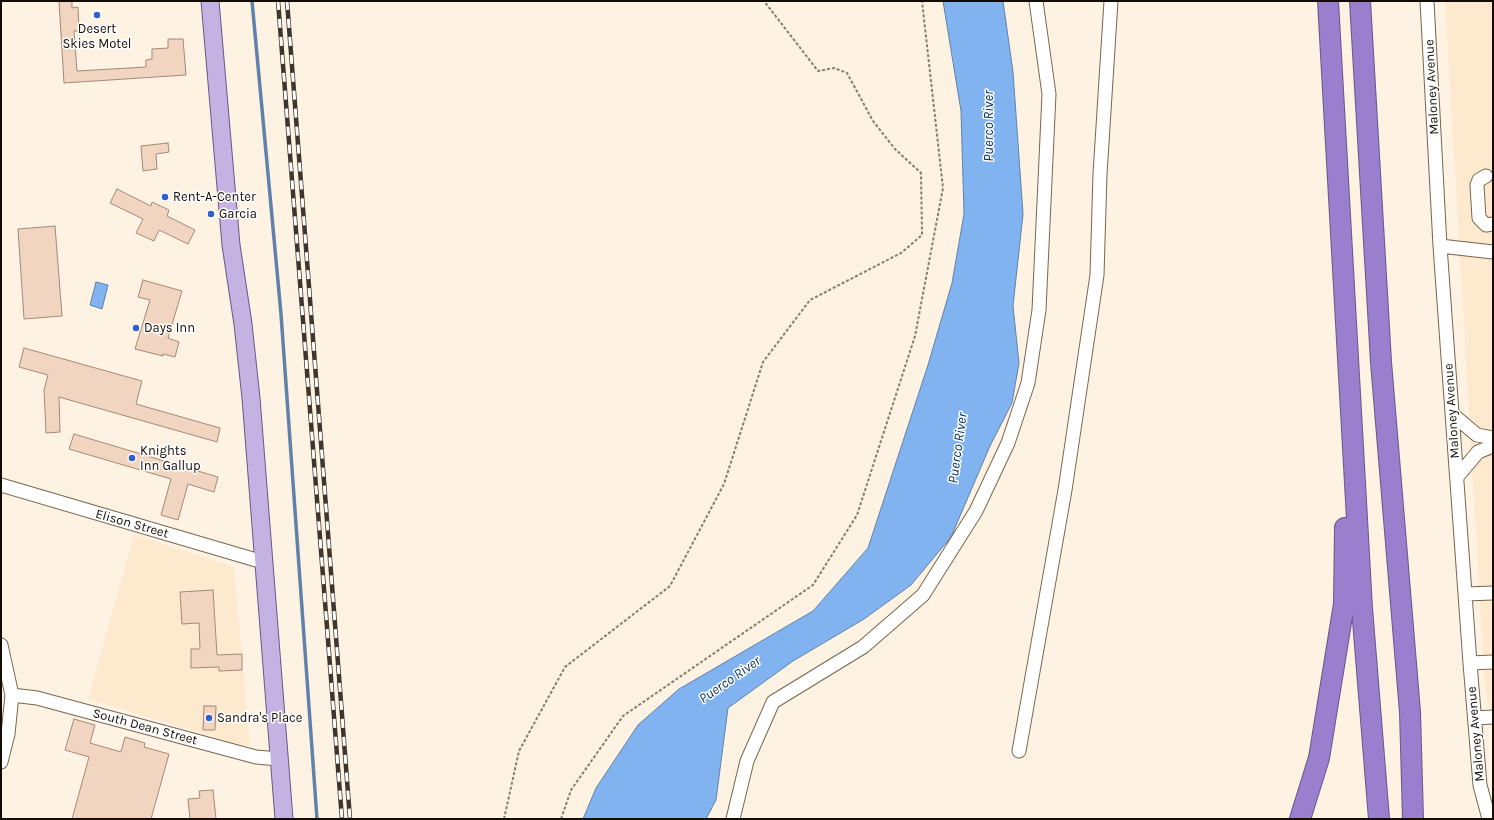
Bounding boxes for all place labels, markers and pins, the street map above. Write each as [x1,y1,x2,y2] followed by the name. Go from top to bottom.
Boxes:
[92,10,102,20] marker: Desert Skies Motel
[63,21,131,52] place label: Desert Skies Motel
[173,189,256,205] place label: Rent-A-Center
[160,192,170,202] marker: Rent-A-Center
[219,206,257,222] place label: Garcia
[206,209,216,219] marker: Garcia
[144,320,195,336] place label: Days Inn
[131,323,141,333] marker: Days Inn
[140,443,201,474] place label: Knights Inn Gallup
[127,453,137,463] marker: Knights Inn Gallup
[217,710,302,726] place label: Sandra's Place
[204,713,214,723] marker: Sandra's Place

